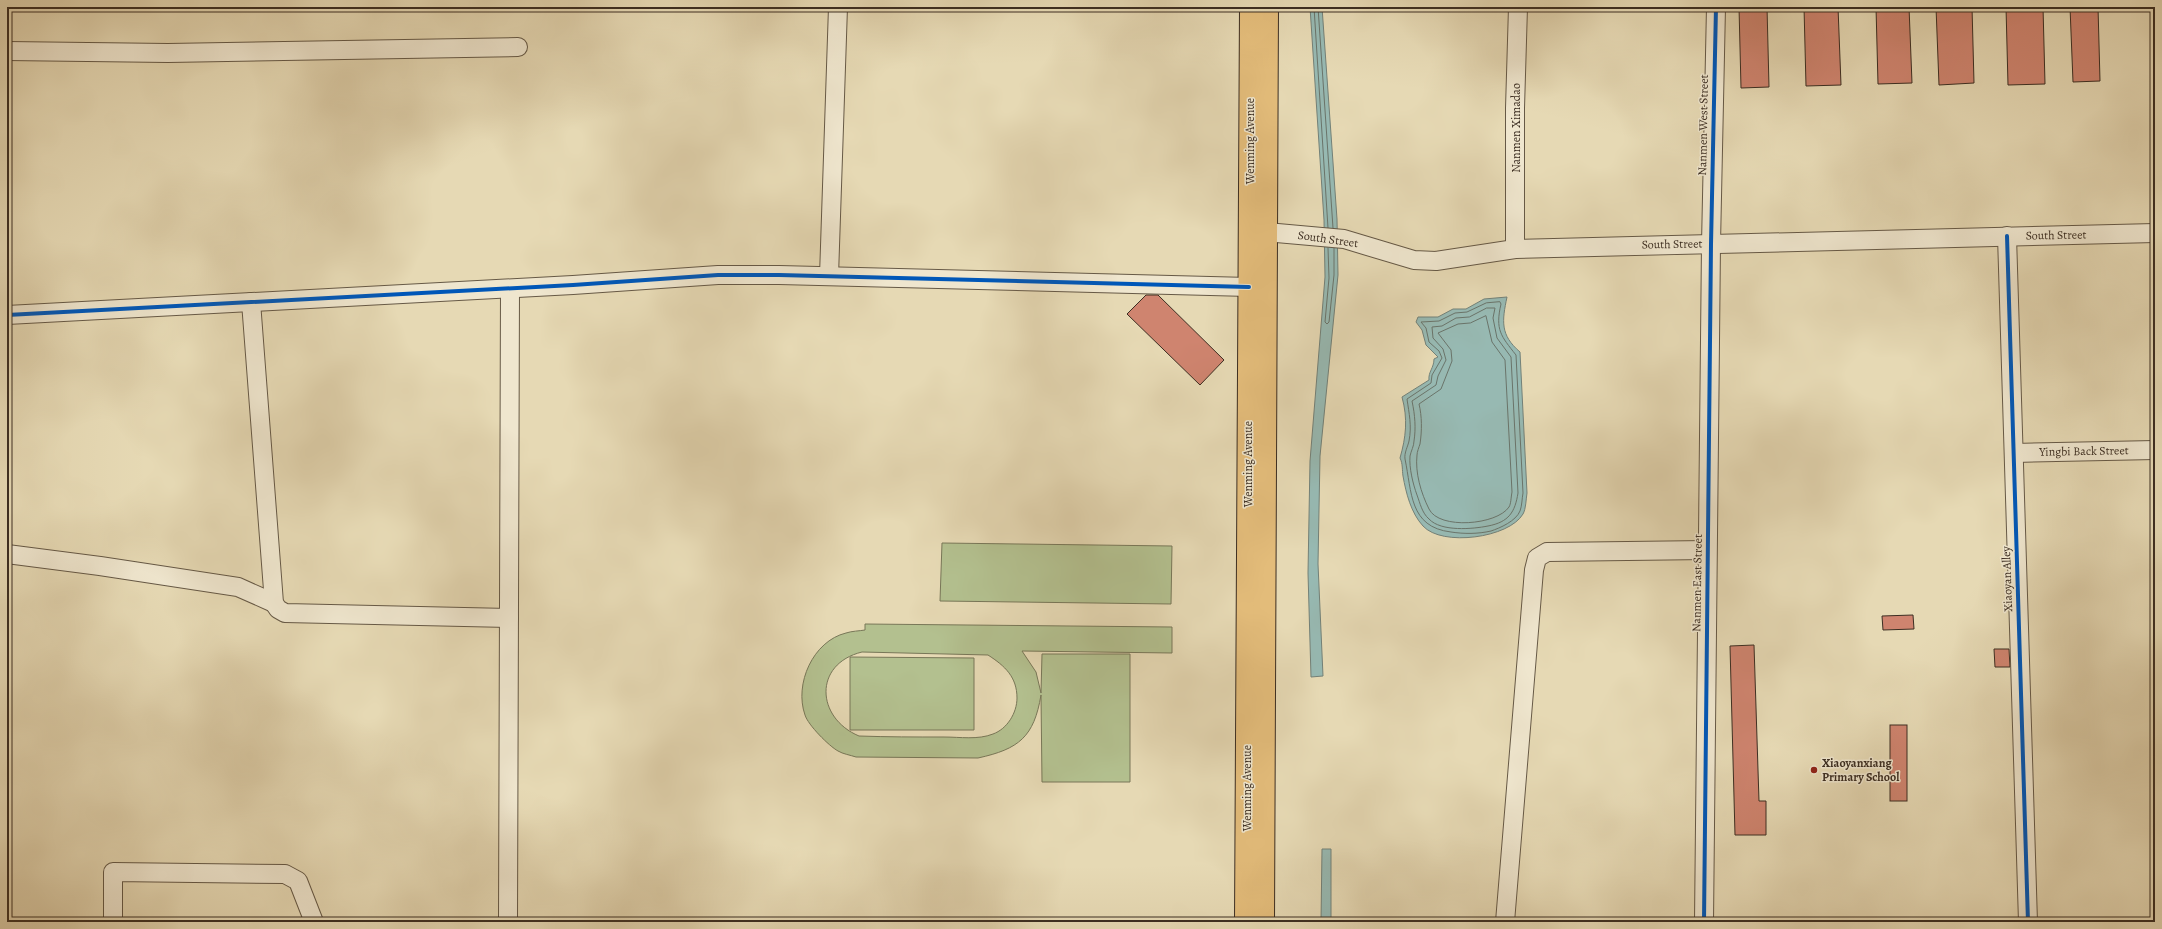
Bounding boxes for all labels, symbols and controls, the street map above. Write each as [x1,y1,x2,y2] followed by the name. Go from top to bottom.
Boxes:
[1694,74,1712,176] street label: Nanmen West Street
[1508,83,1524,173] street label: Nanmen Ximadao
[1242,98,1258,185] street label: Wenming Avenue
[2025,226,2087,244] street label: South Street
[1297,227,1359,251] street label: South Street
[1641,235,1703,253] street label: South Street
[1240,421,1256,508] street label: Wenming Avenue
[2038,442,2129,460] street label: Yingbi Back Street
[1688,534,1706,632] street label: Nanmen East Street
[1998,545,2016,612] street label: Xiaoyan Alley
[1239,745,1255,832] street label: Wenming Avenue
[1822,755,1900,785] place label: Xiaoyanxiang Primary School
[1809,765,1819,775] marker: Xiaoyanxiang Primary School

